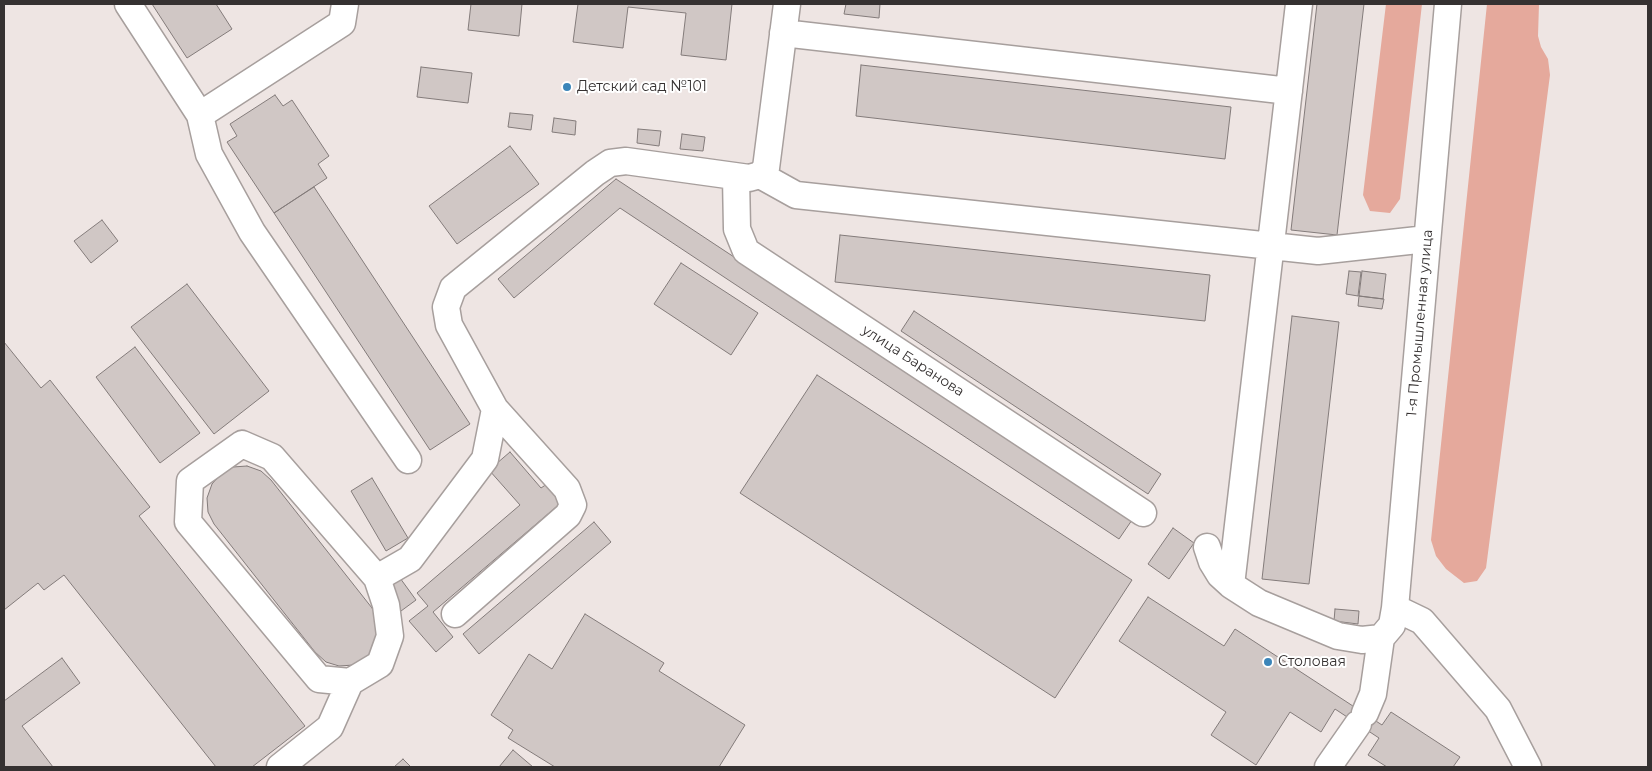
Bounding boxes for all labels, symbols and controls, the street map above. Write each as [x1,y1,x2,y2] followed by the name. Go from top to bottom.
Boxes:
[577,79,707,95] place label: Детский сад №101
[561,81,573,93] marker: Детский сад №101
[1403,229,1437,417] street label: 1-я Промышленная улица
[859,322,967,400] street label: улица Баранова
[1278,654,1346,670] place label: Столовая
[1262,656,1274,668] marker: Столовая

